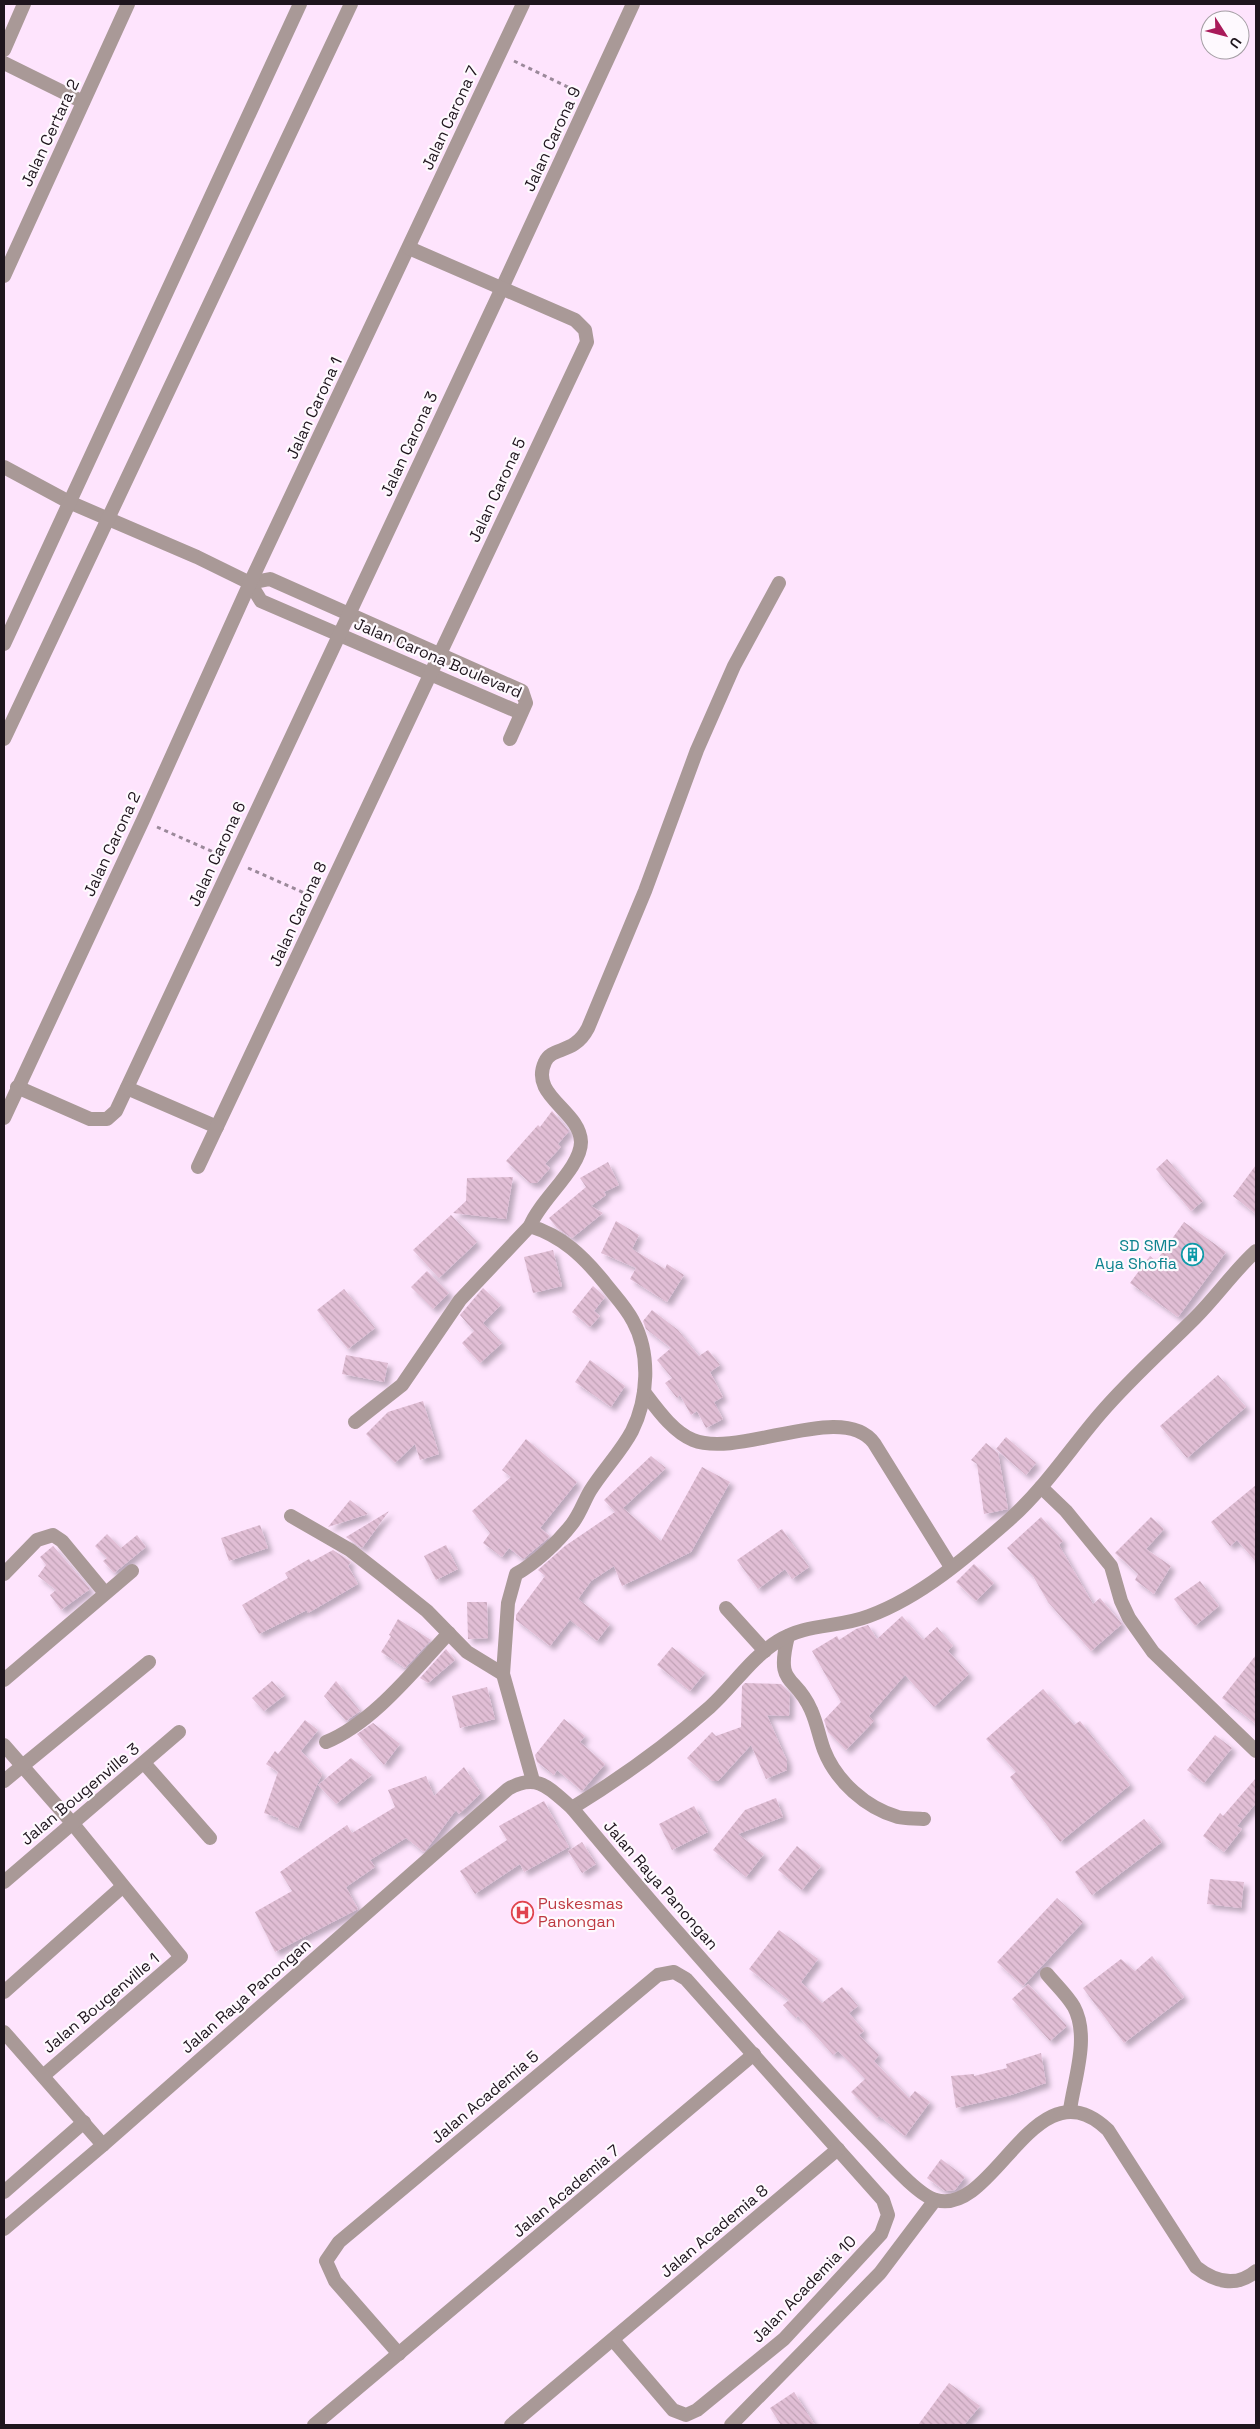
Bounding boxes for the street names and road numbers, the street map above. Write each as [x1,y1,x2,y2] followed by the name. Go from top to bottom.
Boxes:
[417,63,483,173] street label: Jalan Carona 7
[16,76,84,190] street label: Jalan Certara 2
[519,83,585,195] street label: Jalan Carona 9
[281,354,347,462] street label: Jalan Carona 1
[376,388,442,500] street label: Jalan Carona 3
[464,434,530,546] street label: Jalan Carona 5
[351,613,525,703] street label: Jalan Carona Boulevard
[79,788,145,900] street label: Jalan Carona 2
[184,798,250,910] street label: Jalan Carona 6
[264,858,332,970] street label: Jalan Carona 8
[16,1738,144,1850] street label: Jalan Bougenville 3
[599,1816,723,1954] street label: Jalan Raya Panongan
[177,1934,315,2058] street label: Jalan Raya Panongan
[38,1948,164,2058] street label: Jalan Bougenville 1
[427,2046,543,2148] street label: Jalan Academia 5
[508,2140,624,2242] street label: Jalan Academia 7
[656,2180,772,2282] street label: Jalan Academia 8
[747,2231,861,2347] street label: Jalan Academia 10

